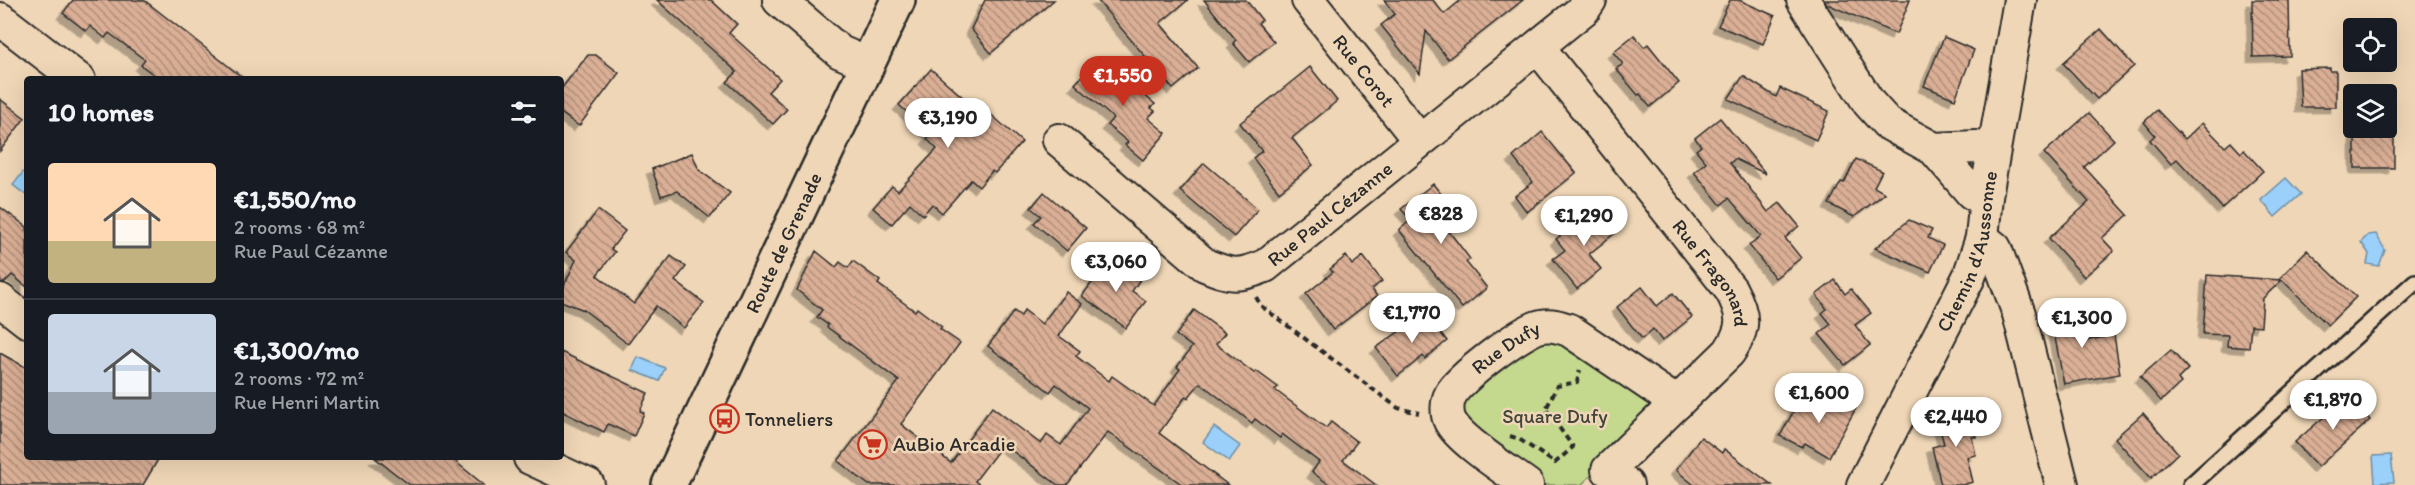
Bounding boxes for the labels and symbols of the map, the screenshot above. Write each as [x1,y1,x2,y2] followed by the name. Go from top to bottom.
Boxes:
[1328,29,1400,112] street label: Rue Corot
[1074,56,1172,107] pin: €1,550
[899,98,997,149] pin: €3,190
[1262,156,1397,271] street label: Rue Paul Cézanne
[740,168,827,317] street label: Route de Grenade
[1931,169,2002,336] street label: Chemin d'Aussonne
[1405,194,1477,245] pin: €828
[1535,196,1633,247] pin: €1,290
[1667,214,1753,327] street label: Rue Fragonard
[1067,242,1165,293] pin: €3,060
[1363,293,1461,344] pin: €1,770
[2033,298,2131,349] pin: €1,300
[1466,315,1544,379] street label: Rue Dufy
[1770,373,1868,424] pin: €1,600
[2284,380,2382,431] pin: €1,870
[1907,397,2005,448] pin: €2,440
[708,403,740,435] bus stop icon: Tonneliers
[1502,404,1608,428] park label: Square Dufy
[745,407,833,431] place label: Tonneliers
[856,428,888,460] supermarket icon: AuBio Arcadie
[893,432,1015,456] place label: AuBio Arcadie

